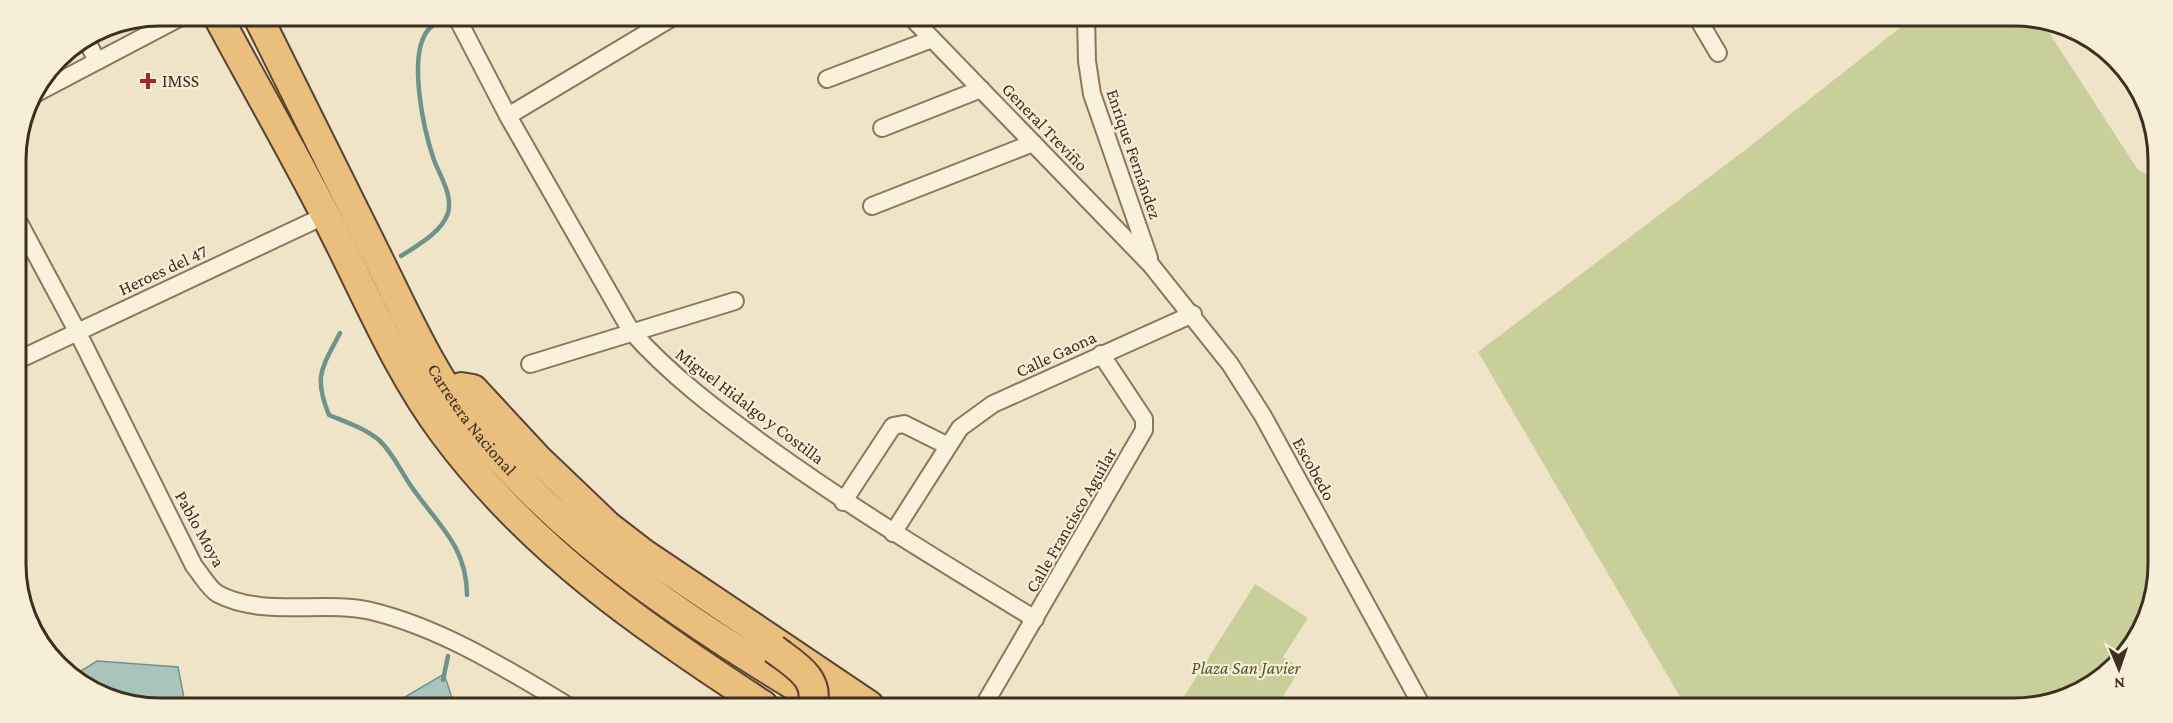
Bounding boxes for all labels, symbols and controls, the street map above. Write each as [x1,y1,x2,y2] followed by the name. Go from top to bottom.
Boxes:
[162,71,199,91] place label: IMSS
[139,72,157,90] marker: IMSS
[998,79,1092,175] street label: General Treviño
[1102,86,1166,222] street label: Enrique Fernández
[115,241,211,299] street label: Heroes del 47
[1013,327,1099,381] street label: Calle Gaona
[672,344,828,468] street label: Miguel Hidalgo y Costilla
[424,360,521,480] street label: Carretera Nacional
[1289,434,1339,504] street label: Escobedo
[1021,444,1121,596] street label: Calle Francisco Aguilar
[171,488,229,570] street label: Pablo Moya
[2089,639,2149,699] north arrow
[1191,658,1301,678] park label: Plaza San Javier
[2114,675,2125,692] text: N

